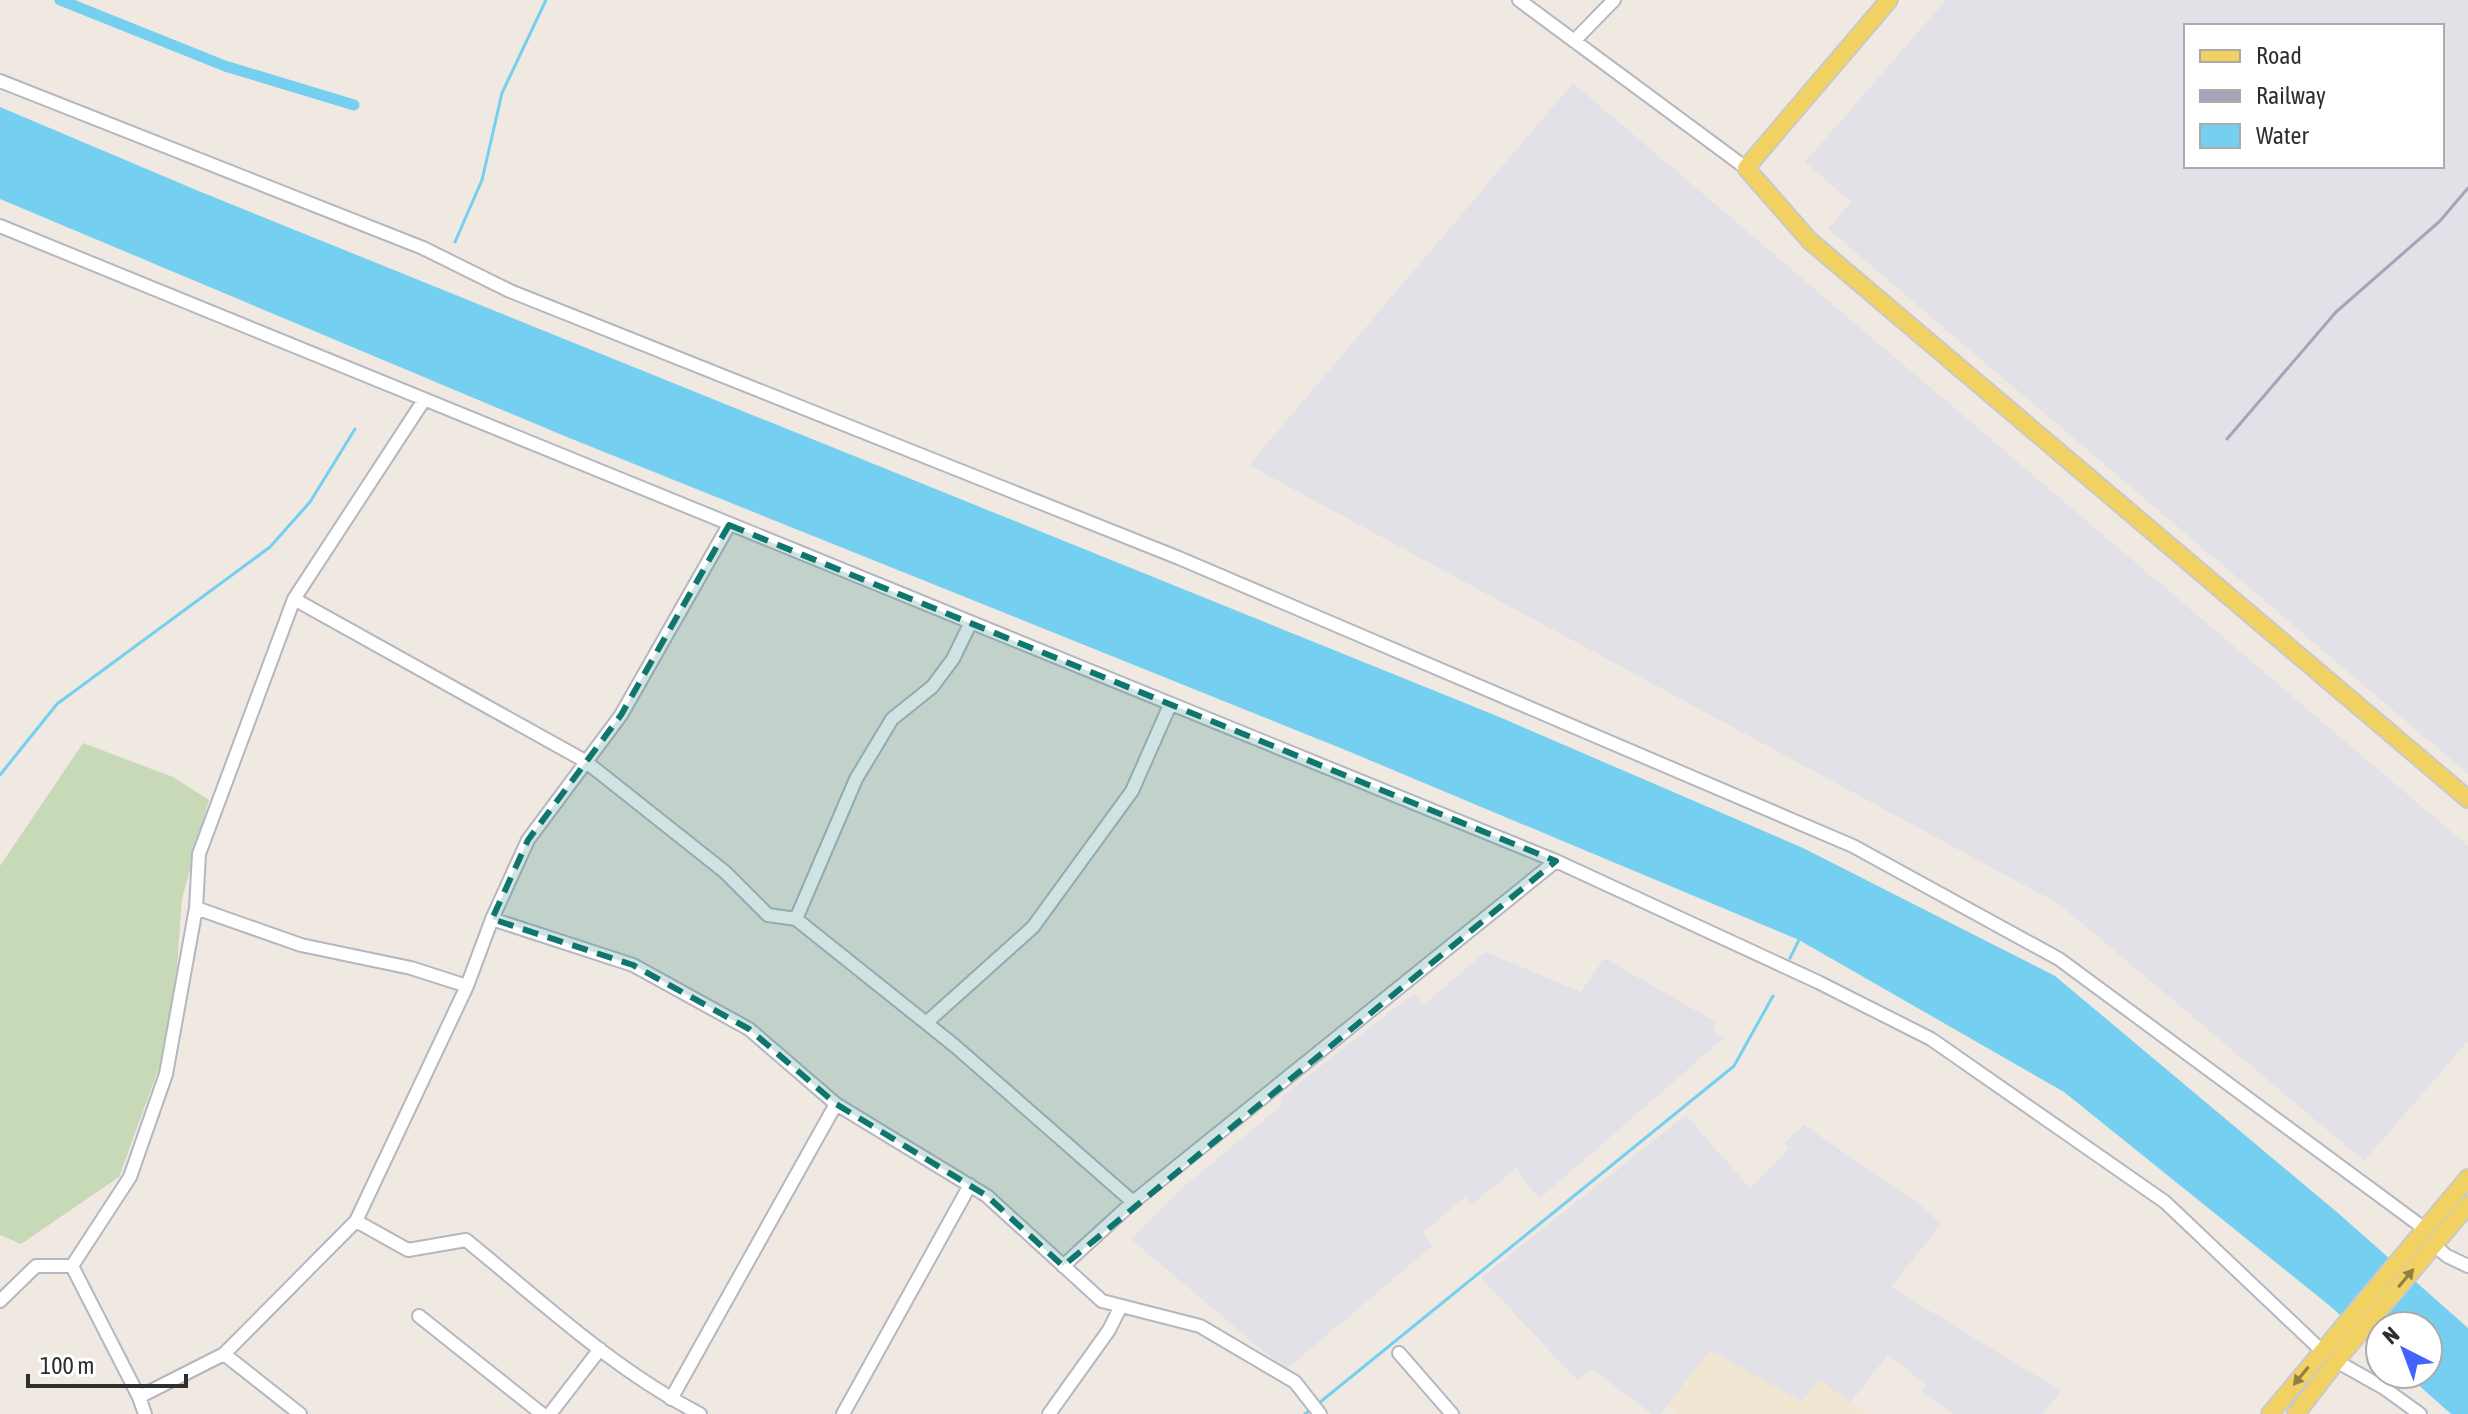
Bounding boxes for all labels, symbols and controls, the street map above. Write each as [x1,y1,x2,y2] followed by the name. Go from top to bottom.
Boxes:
[2184,24,2444,168] legend
[2256,42,2302,69] text: Road
[2256,82,2326,109] text: Railway
[2256,122,2309,149] text: Water
[2397,1268,2414,1288] one-way arrow
[2364,1310,2444,1390] north arrow
[2377,1321,2404,1349] text: N
[28,1338,186,1388] scale bar
[40,1352,94,1379] text: 100 m
[2293,1366,2310,1386] one-way arrow

